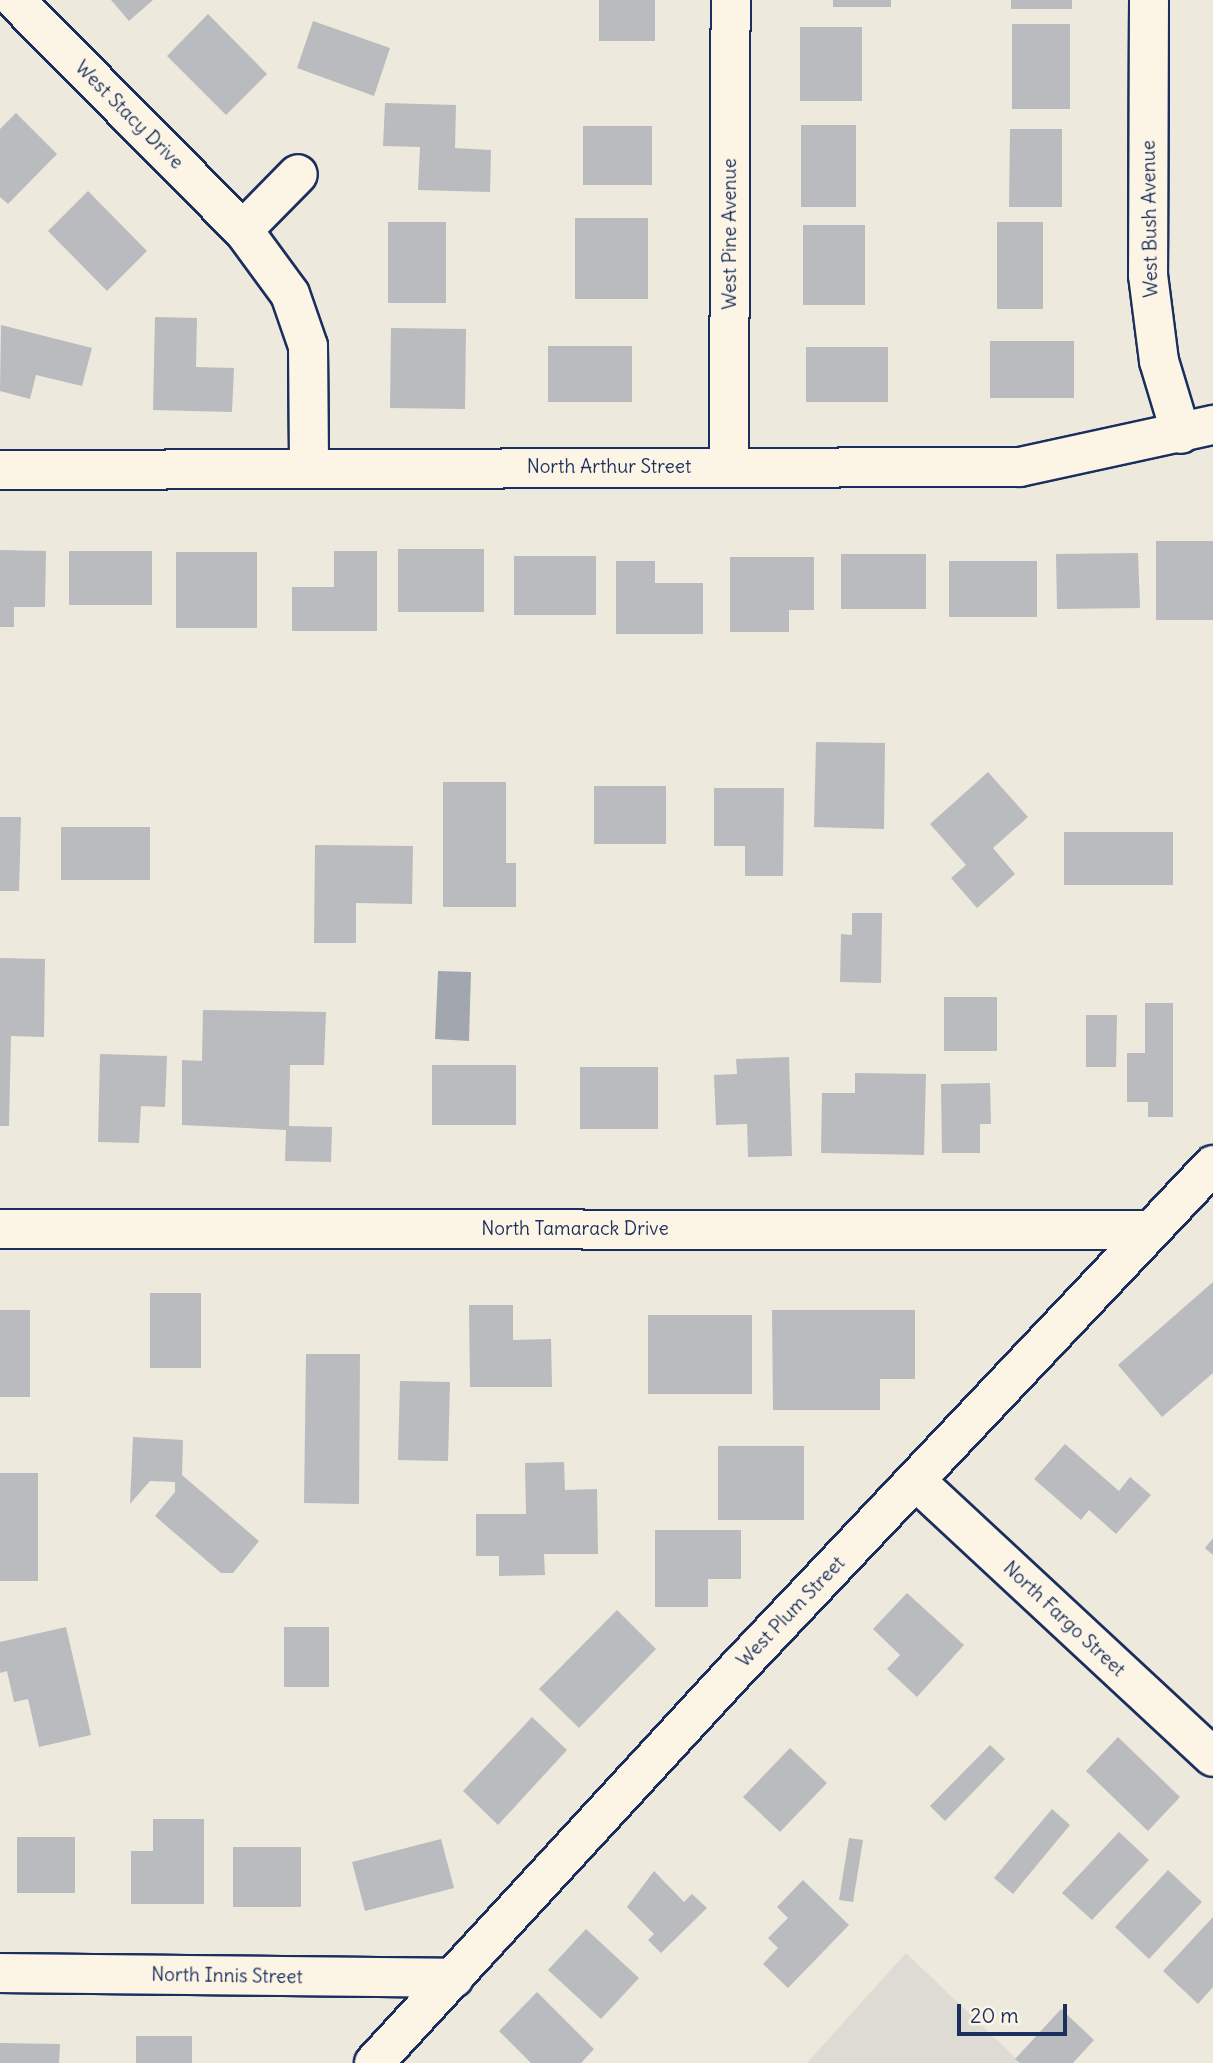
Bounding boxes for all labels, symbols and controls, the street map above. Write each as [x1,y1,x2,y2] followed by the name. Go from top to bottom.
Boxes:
[70,56,188,174] street label: West Stacy Drive
[1137,140,1163,298] street label: West Bush Avenue
[719,158,741,310] street label: West Pine Avenue
[527,456,691,478] street label: North Arthur Street
[481,1218,669,1240] street label: North Tamarack Drive
[732,1552,850,1672] street label: West Plum Street
[998,1557,1130,1681] street label: North Fargo Street
[151,1963,303,1989] street label: North Innis Street
[961,1990,1071,2034] scale bar
[970,2002,1019,2029] text: 20 m

